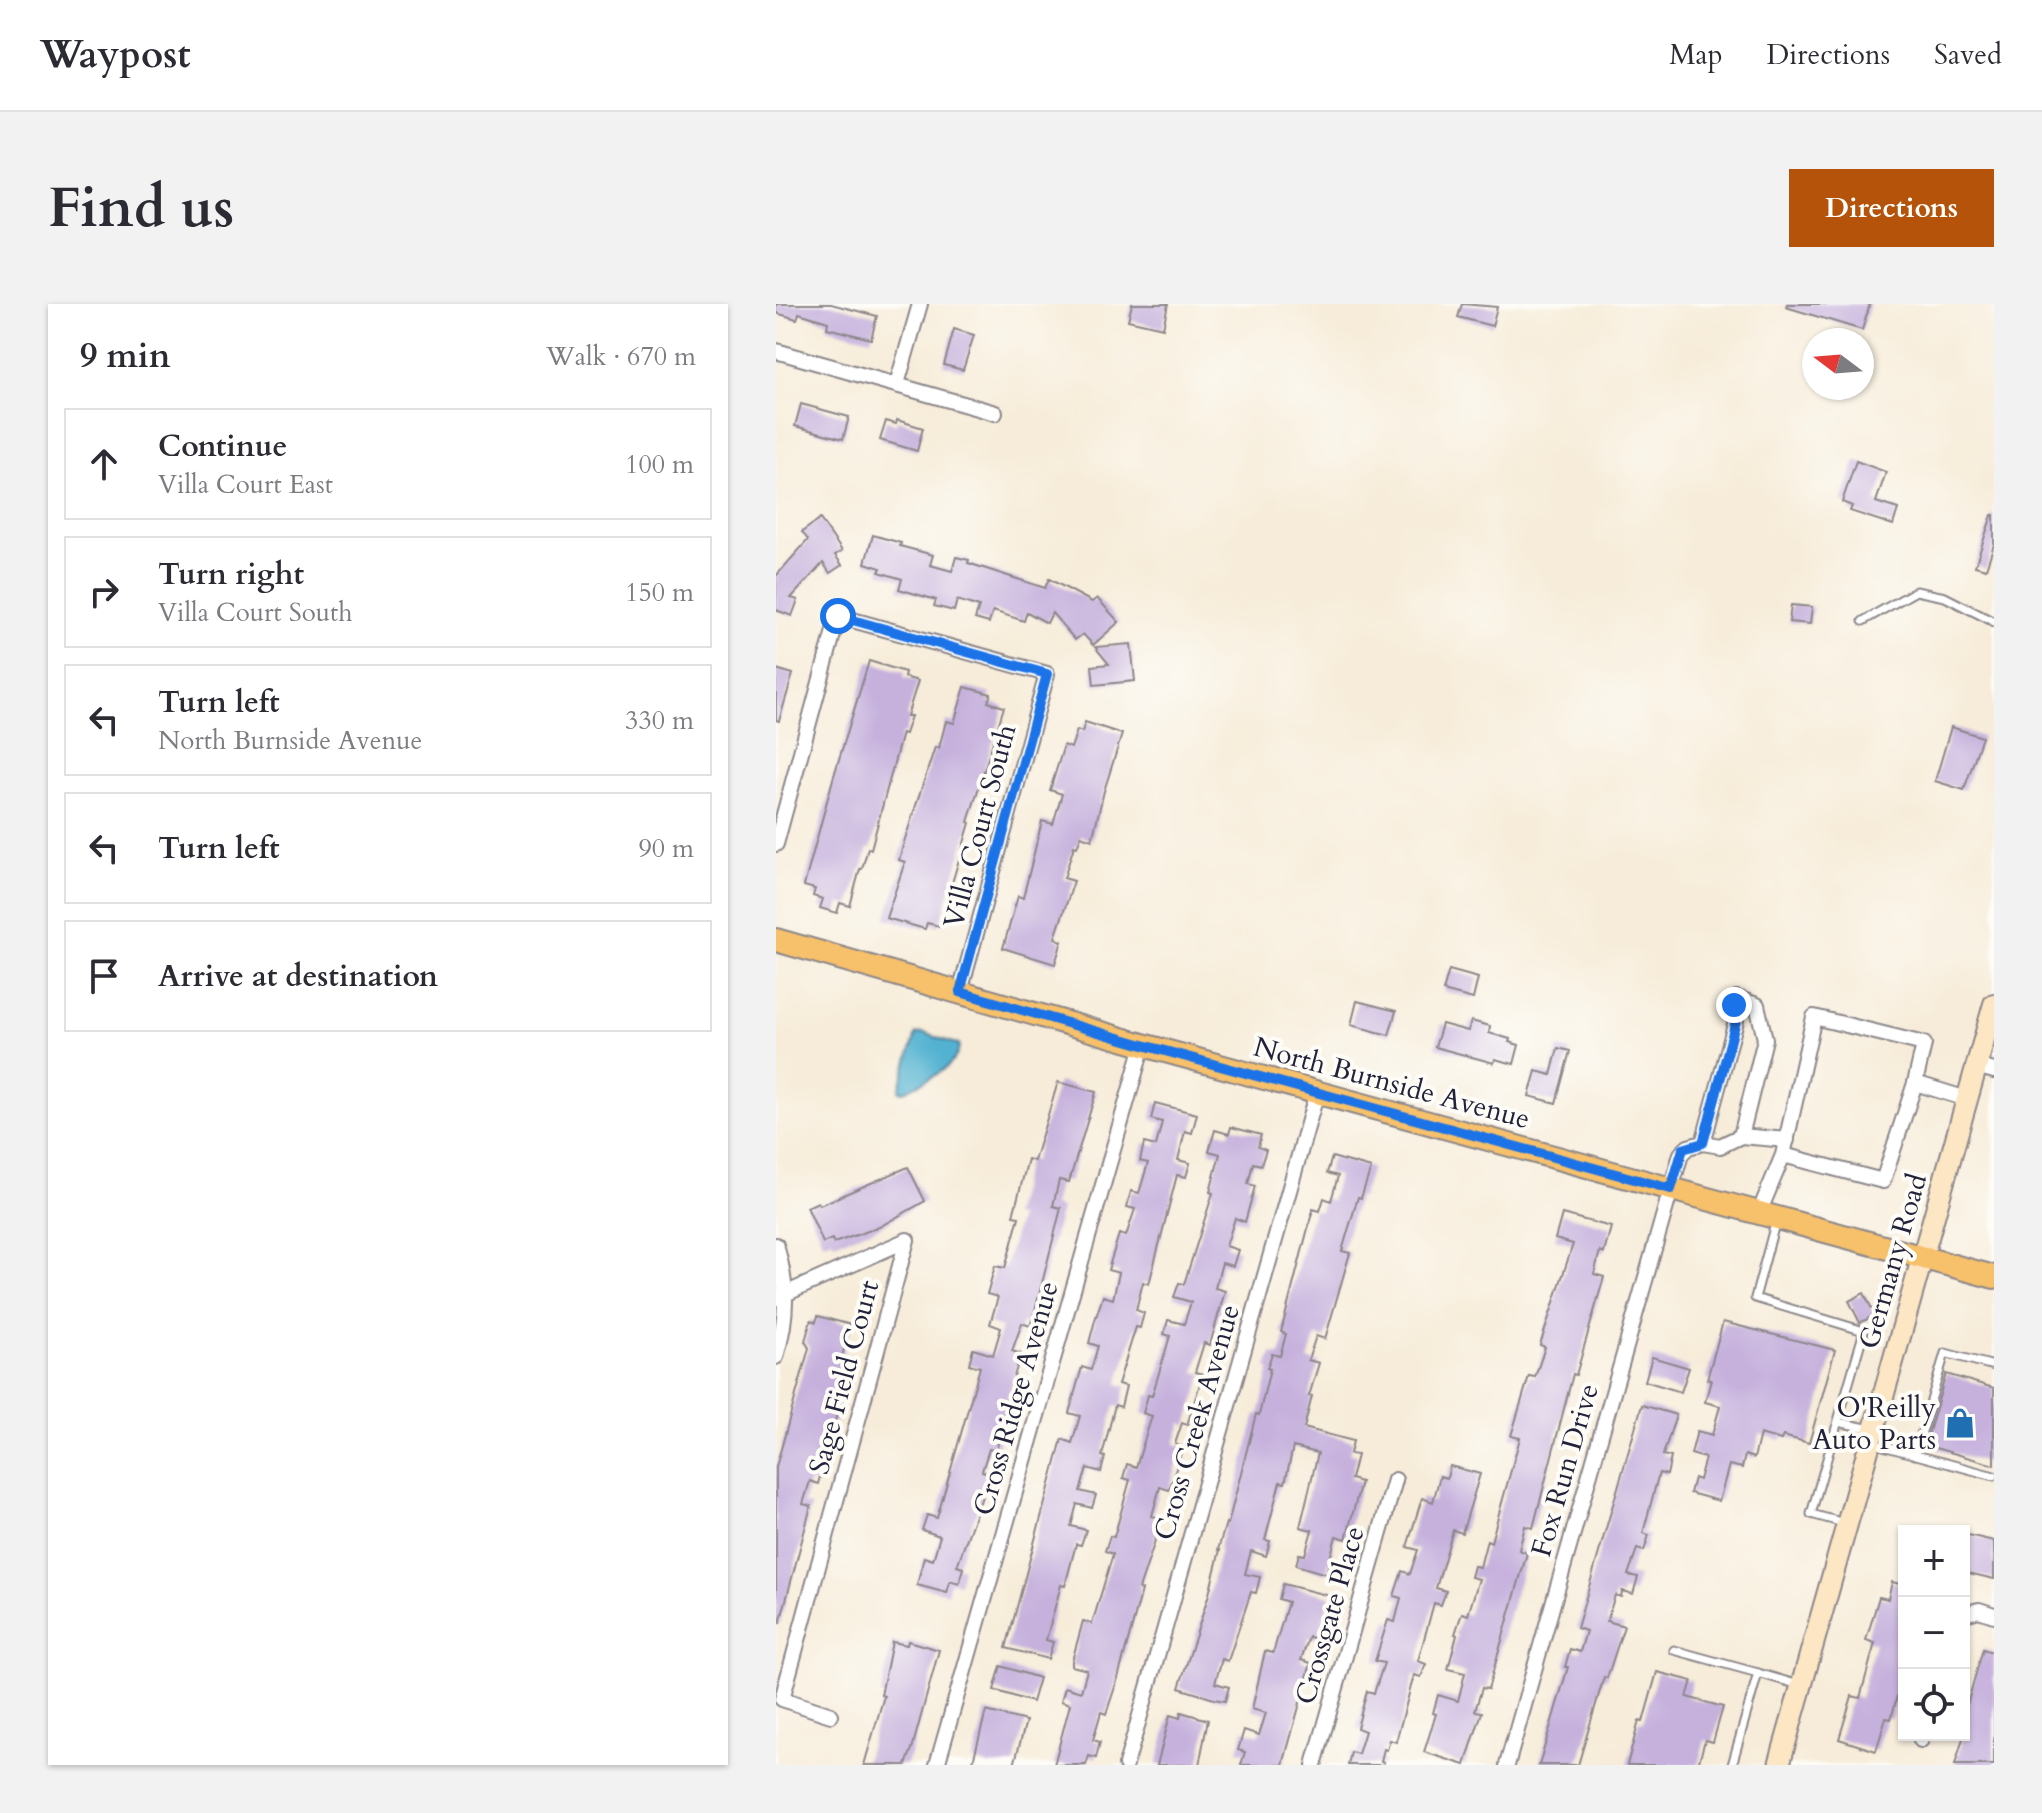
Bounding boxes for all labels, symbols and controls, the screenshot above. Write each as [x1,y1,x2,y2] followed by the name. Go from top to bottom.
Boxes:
[40,29,191,81] text: Waypost
[1669,36,1723,74] text: Map
[1767,36,1890,74] text: Directions
[1934,36,2002,74] text: Saved
[1789,169,1994,247] button: Directions
[48,171,234,246] text: Find us
[1802,328,1874,400] north arrow
[80,333,171,379] text: 9 min
[546,339,696,374] text: Walk · 670 m
[158,426,287,467] text: Continue
[82,442,126,486] icon: ahead
[625,447,694,482] text: 100 m
[158,467,333,502] text: Villa Court East
[158,554,304,595] text: Turn right
[82,570,126,614] icon: right
[625,575,694,610] text: 150 m
[158,595,353,630] text: Villa Court South
[820,598,856,634] route start
[158,682,280,723] text: Turn left
[82,698,126,742] icon: left
[625,703,694,738] text: 330 m
[934,720,1025,932] street label: Villa Court South
[158,723,422,758] text: North Burnside Avenue
[82,826,126,870] icon: left
[158,828,280,869] text: Turn left
[638,831,694,866] text: 90 m
[82,954,126,998] icon: arrive
[158,956,438,997] text: Arrive at destination
[1716,987,1752,1023] route end
[1249,1028,1534,1138] street label: North Burnside Avenue
[1850,1169,1936,1353] street label: Germany Road
[800,1276,888,1478] street label: Sage Field Court
[964,1277,1068,1520] street label: Cross Ridge Avenue
[1145,1300,1249,1544] street label: Cross Creek Avenue
[1522,1379,1608,1561] street label: Fox Run Drive
[1812,1389,1936,1459] place label: O'Reilly Auto Parts
[1943,1406,1977,1440] shop icon: O'Reilly Auto Parts
[1286,1522,1374,1709] street label: Crossgate Place
[1898,1525,1970,1741] map controls
[1898,1525,1970,1597] button: +
[1898,1597,1970,1669] button: −
[1898,1669,1970,1741] button: locate

